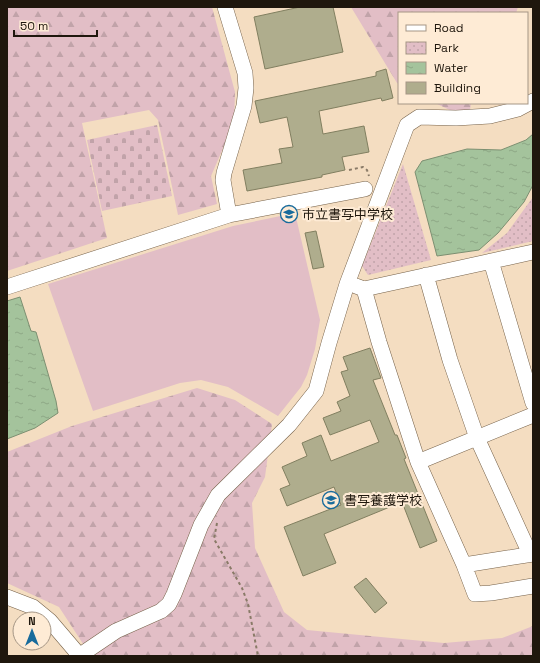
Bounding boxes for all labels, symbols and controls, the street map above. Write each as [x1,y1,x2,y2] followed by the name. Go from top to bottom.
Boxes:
[14,12,97,38] scale bar
[398,12,528,104] legend
[20,18,48,34] text: 50 m
[434,20,463,36] text: Road
[434,40,459,56] text: Park
[434,60,468,76] text: Water
[434,80,481,96] text: Building
[279,204,299,224] school or university icon: 市立書写中学校
[302,206,393,223] place label: 市立書写中学校
[321,490,341,510] school or university icon: 書写養護学校
[344,492,422,509] place label: 書写養護学校
[12,611,52,651] north arrow
[28,614,36,628] text: N

